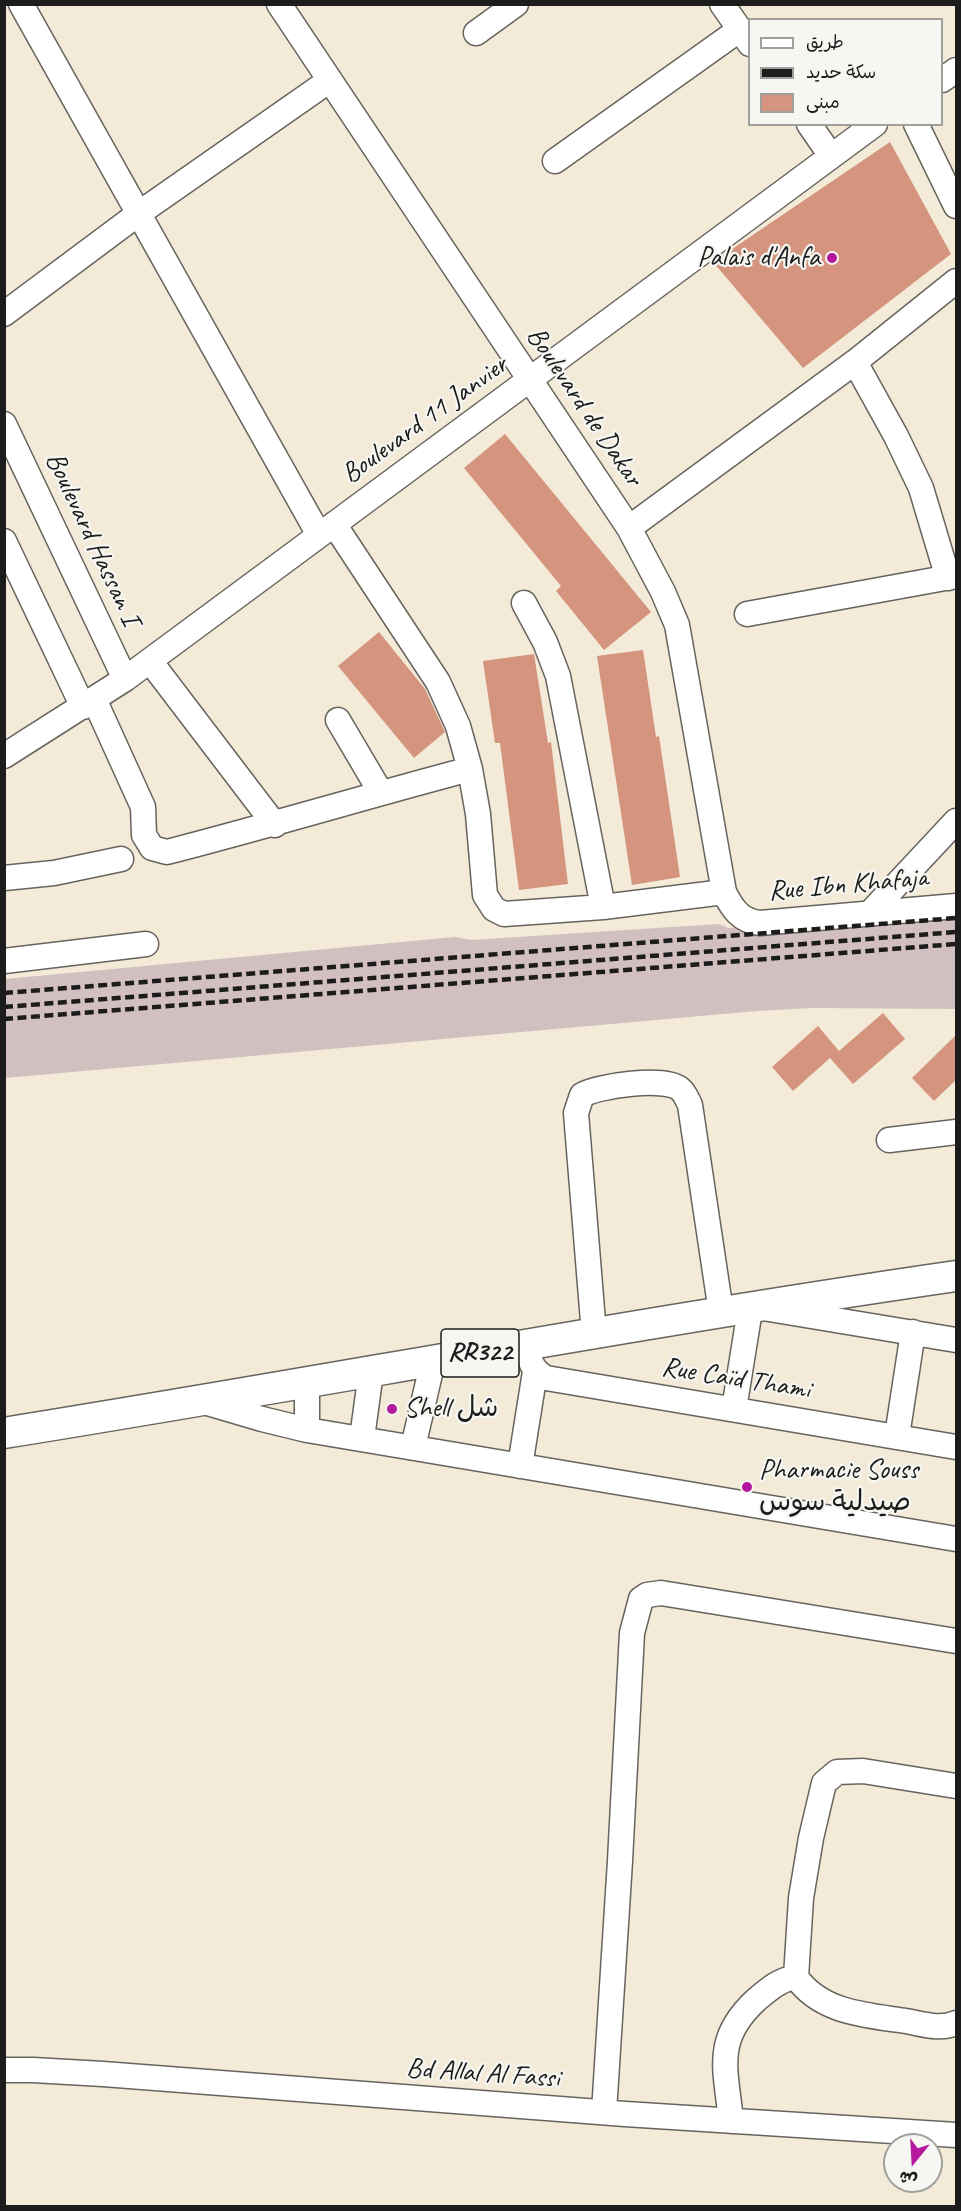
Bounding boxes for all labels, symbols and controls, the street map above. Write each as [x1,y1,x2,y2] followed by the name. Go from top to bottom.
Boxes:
[748,18,943,126] legend
[806,31,844,53] text: طريق
[806,61,876,83] text: سكة حديد
[806,91,840,113] text: مبنى
[697,241,820,275] place label: Palais d'Anfa
[825,251,839,265] marker: Palais d'Anfa
[518,321,650,493] street label: Boulevard de Dakar
[336,349,514,491] street label: Boulevard 11 Janvier
[37,447,147,631] street label: Boulevard Hassan I
[767,861,929,909] street label: Rue Ibn Khafaja
[441,1329,519,1377] road number: RR322
[659,1351,813,1407] street label: Rue Caïd Thami
[404,1392,498,1426] place label: Shell شل
[385,1402,399,1416] marker: Shell شل
[759,1454,918,1520] place label: Pharmacie Souss صيدلية سوس
[740,1480,754,1494] marker: Pharmacie Souss صيدلية سوس
[405,2052,561,2096] street label: Bd Allal Al Fassi
[883,2133,943,2193] north arrow
[897,2166,920,2190] text: ش

